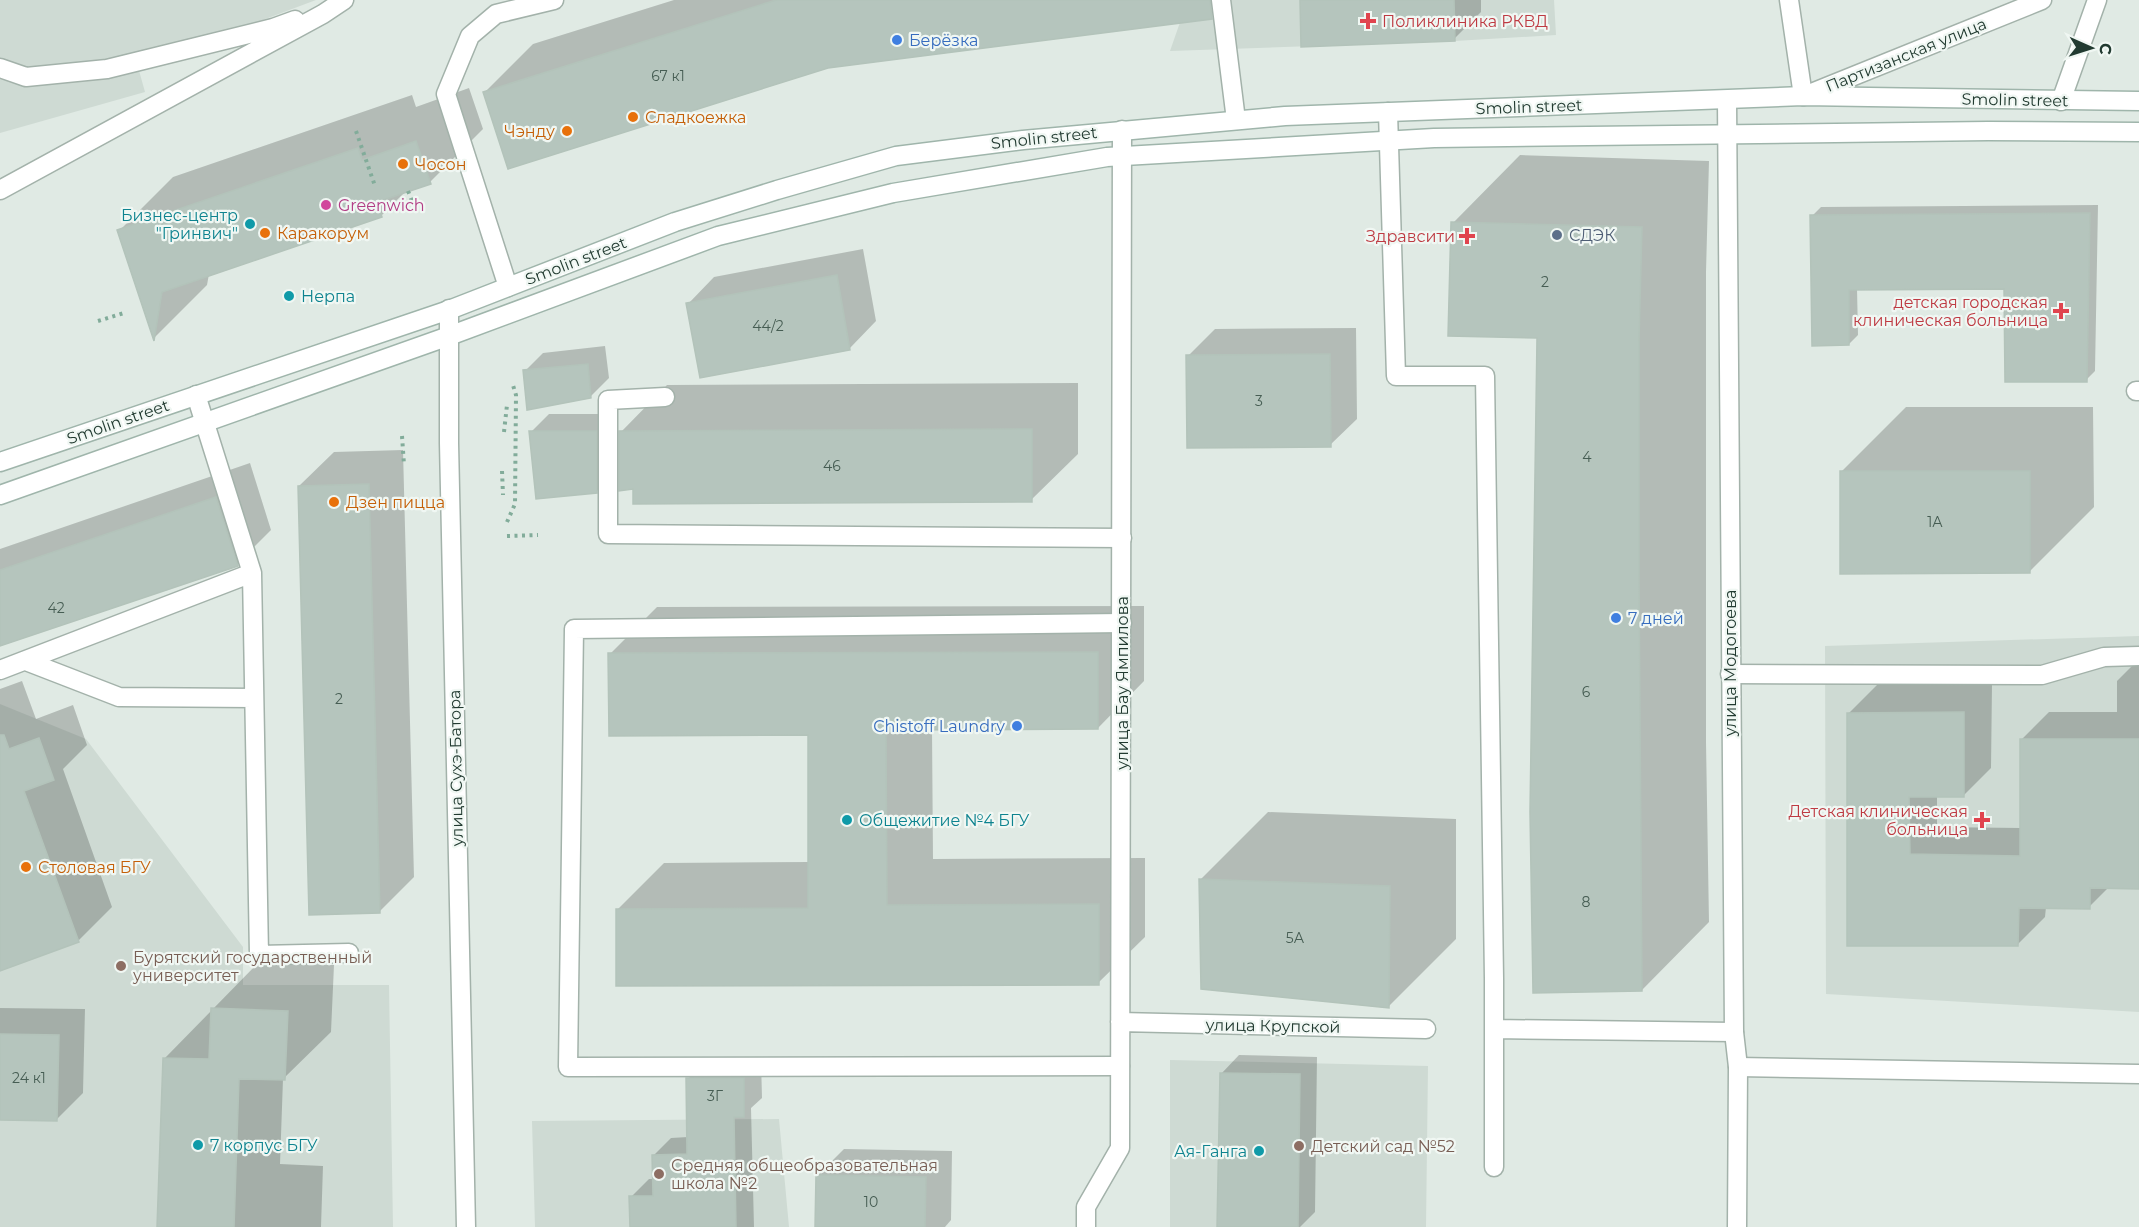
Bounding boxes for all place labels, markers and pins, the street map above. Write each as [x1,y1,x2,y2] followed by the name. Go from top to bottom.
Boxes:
[1359,12,1377,30] marker: Поликлиника РКВД
[1382,12,1548,31] place label: Поликлиника РКВД
[909,31,978,50] place label: Берёзка
[890,33,904,47] marker: Берёзка
[645,108,746,127] place label: Сладкоежка
[626,110,640,124] marker: Сладкоежка
[504,122,555,141] place label: Чэнду
[560,124,574,138] marker: Чэнду
[415,155,466,174] place label: Чосон
[396,157,410,171] marker: Чосон
[338,196,425,215] place label: Greenwich
[319,198,333,212] marker: Greenwich
[121,206,238,243] place label: Бизнес-центр "Гринвич"
[243,217,257,231] marker: Бизнес-центр "Гринвич"
[277,224,369,243] place label: Каракорум
[258,226,272,240] marker: Каракорум
[1569,226,1615,245] place label: СДЭК
[1366,227,1455,246] place label: Здравсити
[1550,228,1564,242] marker: СДЭК
[1460,229,1474,243] marker: Здравсити
[301,287,355,306] place label: Нерпа
[282,289,296,303] marker: Нерпа
[1853,293,2048,330] place label: детская городская клиническая больница
[2052,302,2070,320] marker: детская городская клиническая больница
[346,493,445,512] place label: Дзен пицца
[327,495,341,509] marker: Дзен пицца
[1628,609,1684,628] place label: 7 дней
[1609,611,1623,625] marker: 7 дней
[873,717,1005,736] place label: Chistoff Laundry
[1010,719,1024,733] marker: Chistoff Laundry
[1789,802,1968,839] place label: Детская клиническая больница
[859,811,1030,830] place label: Общежитие №4 БГУ
[1973,811,1991,829] marker: Детская клиническая больница
[840,813,854,827] marker: Общежитие №4 БГУ
[38,858,151,877] place label: Столовая БГУ
[19,860,33,874] marker: Столовая БГУ
[132,948,372,985] place label: Бурятский государственный университет
[114,959,128,973] marker: Бурятский государственный университет
[210,1136,318,1155] place label: 7 корпус БГУ
[1311,1137,1455,1156] place label: Детский сад №52
[191,1138,205,1152] marker: 7 корпус БГУ
[1292,1139,1306,1153] marker: Детский сад №52
[1174,1142,1247,1161] place label: Ая-Ганга
[1252,1144,1266,1158] marker: Ая-Ганга
[671,1156,938,1193] place label: Средняя общеобразовательная школа №2
[652,1167,666,1181] marker: Средняя общеобразовательная школа №2

